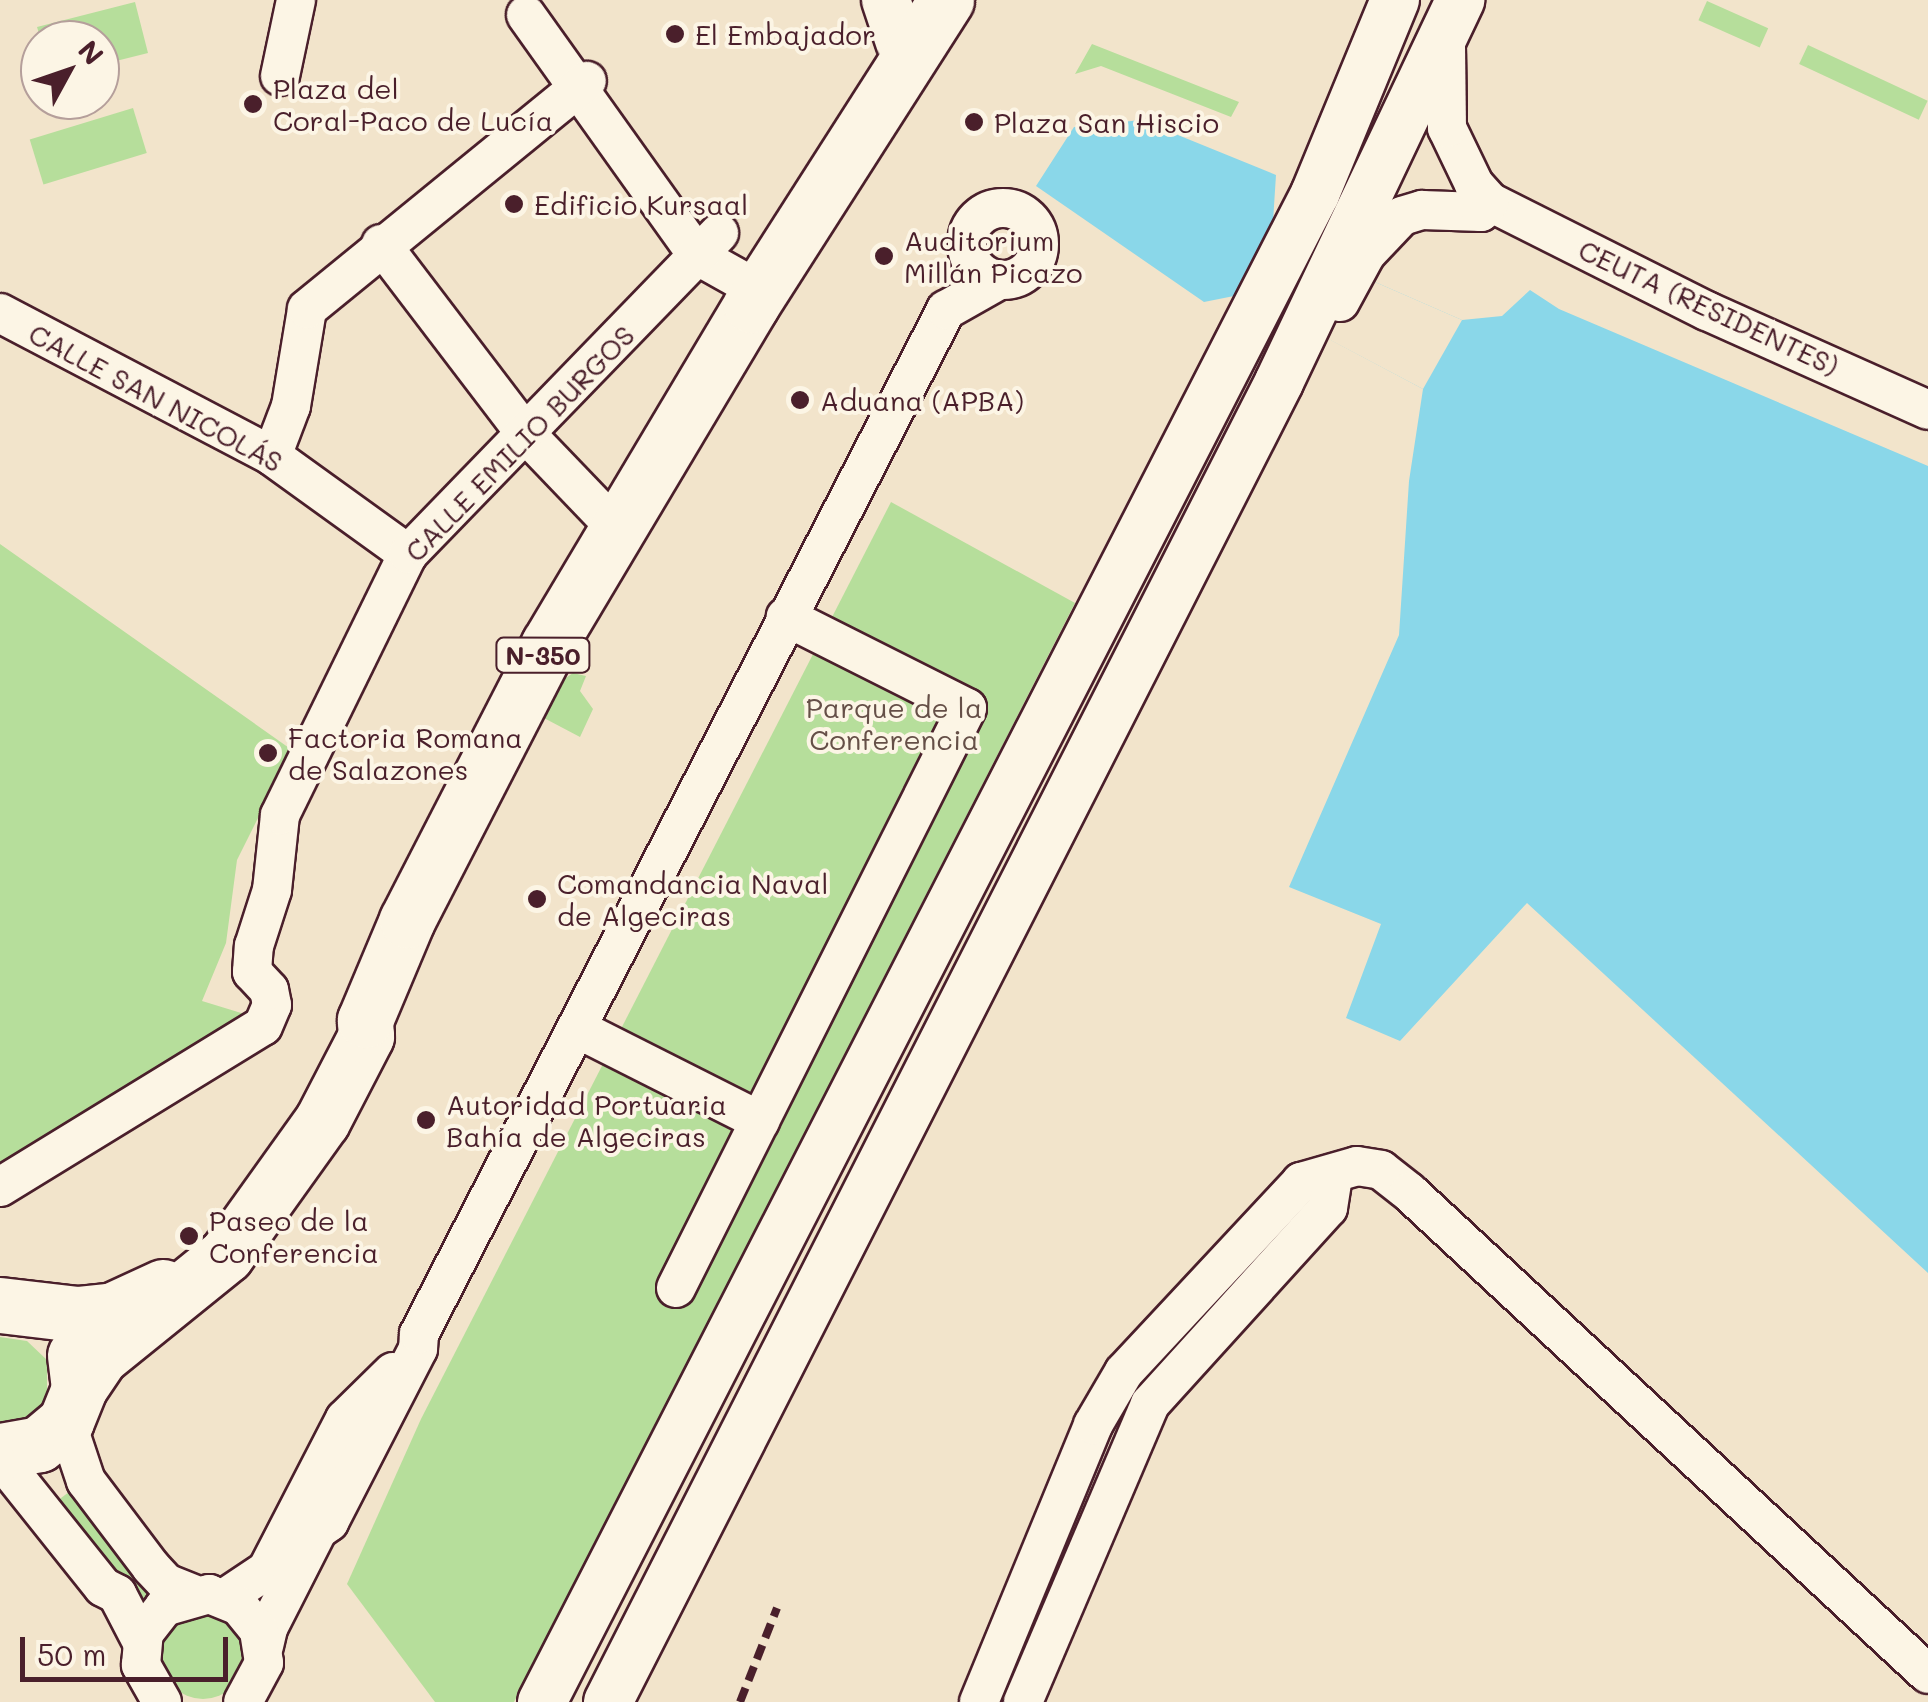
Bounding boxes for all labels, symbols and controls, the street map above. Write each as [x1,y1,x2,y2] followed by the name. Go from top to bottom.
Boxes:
[695,17,876,51] place label: El Embajador
[20,20,120,120] north arrow
[664,23,686,45] marker: El Embajador
[71,32,112,72] text: N
[273,71,553,137] place label: Plaza del Coral-Paco de Lucía
[242,93,264,115] marker: Plaza del Coral-Paco de Lucía
[994,105,1219,139] place label: Plaza San Hiscio
[963,111,985,133] marker: Plaza San Hiscio
[534,187,748,221] place label: Edificio Kursaal
[503,193,525,215] marker: Edificio Kursaal
[904,223,1083,289] place label: Auditorium Millán Picazo
[1574,232,1844,382] street label: CEUTA (RESIDENTES)
[873,245,895,267] marker: Auditorium Millán Picazo
[23,316,289,478] street label: CALLE SAN NICOLÁS
[397,318,641,568] street label: CALLE EMILIO BURGOS
[820,383,1024,417] place label: Aduana (APBA)
[789,389,811,411] marker: Aduana (APBA)
[493,635,593,675] road number: N-350
[806,690,982,756] park label: Parque de la Conferencia
[288,720,523,786] place label: Factoria Romana de Salazones
[257,742,279,764] marker: Factoria Romana de Salazones
[557,866,828,932] place label: Comandancia Naval de Algeciras
[526,888,548,910] marker: Comandancia Naval de Algeciras
[446,1087,727,1153] place label: Autoridad Portuaria Bahía de Algeciras
[415,1109,437,1131] marker: Autoridad Portuaria Bahía de Algeciras
[209,1203,379,1269] place label: Paseo de la Conferencia
[178,1225,200,1247] marker: Paseo de la Conferencia
[25,1617,232,1679] scale bar
[37,1634,107,1674] text: 50 m

